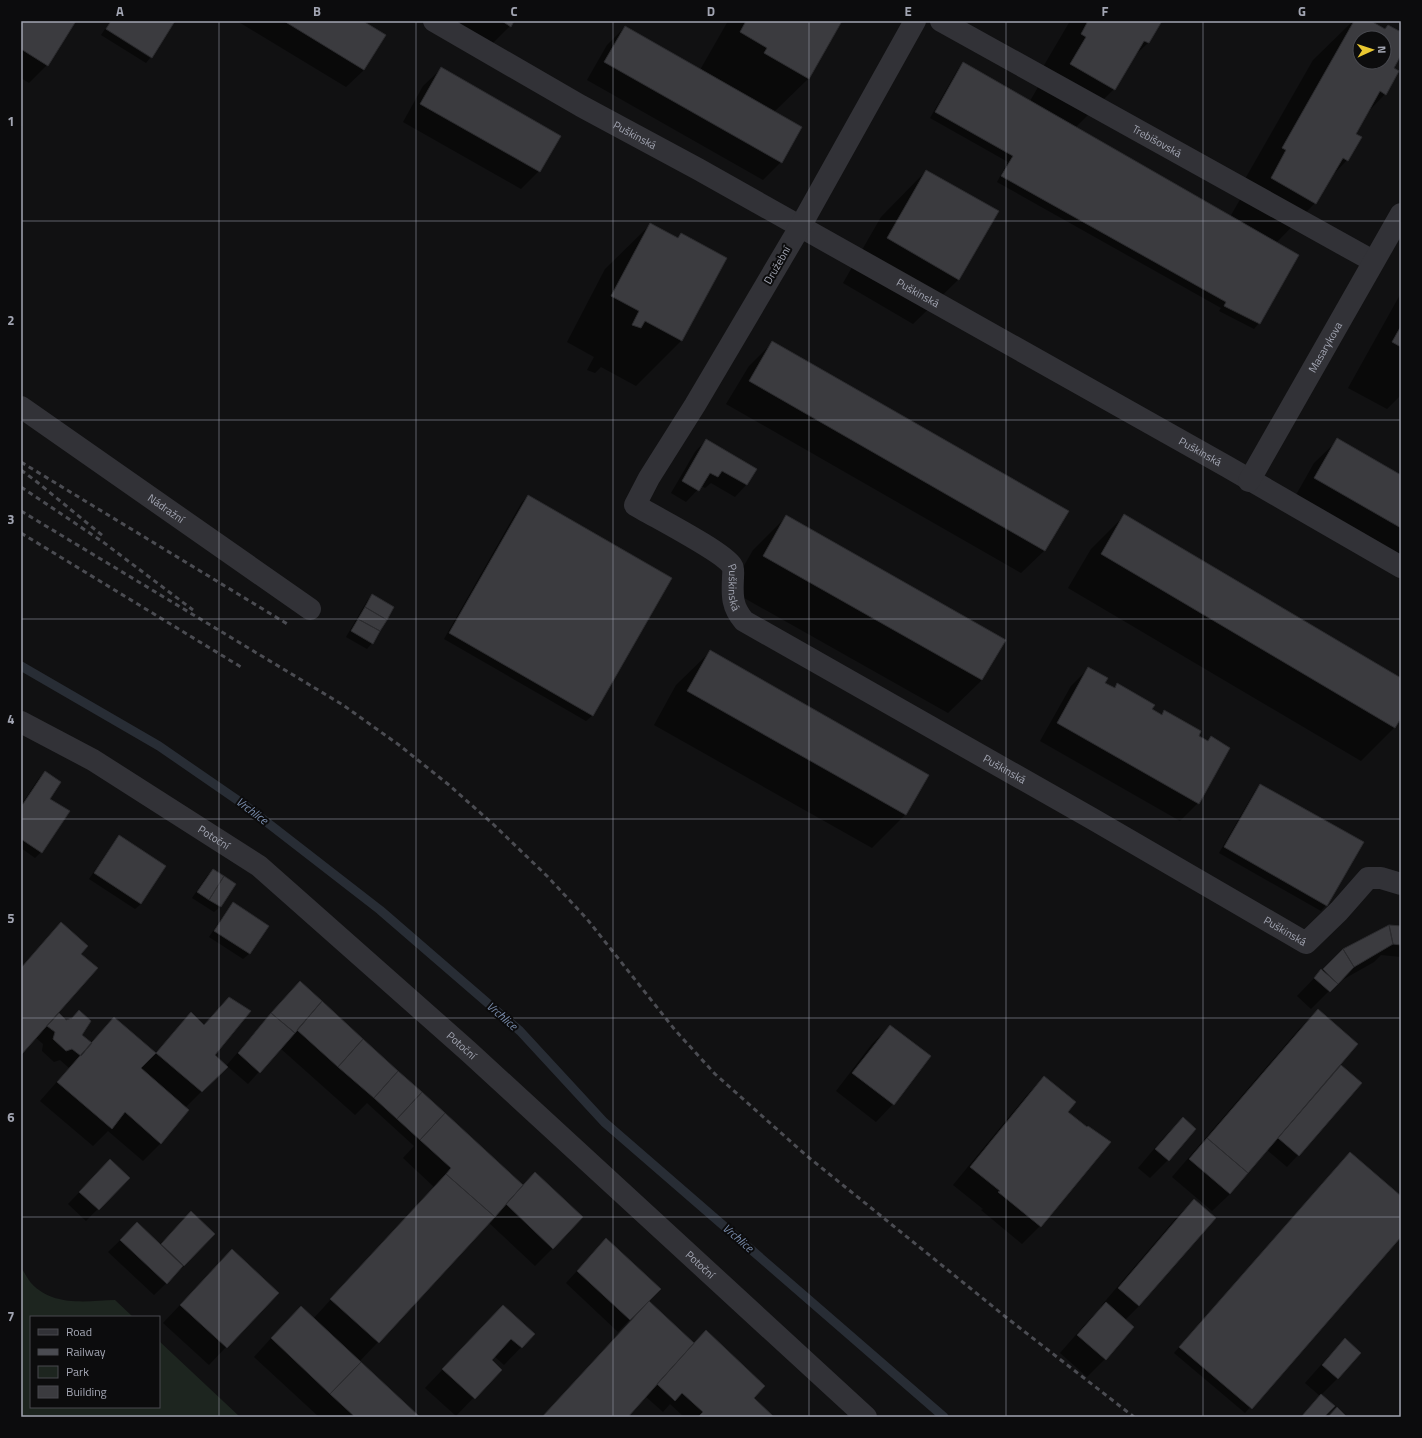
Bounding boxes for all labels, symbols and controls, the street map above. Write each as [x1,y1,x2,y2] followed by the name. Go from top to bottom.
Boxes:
[116,1,124,21] text: A
[313,1,321,21] text: B
[510,1,518,21] text: C
[707,1,715,21] text: D
[904,1,912,21] text: E
[1102,1,1109,21] text: F
[1298,1,1306,21] text: G
[1352,30,1392,70] north arrow
[1374,45,1390,54] text: N
[7,111,15,131] text: 1
[610,117,660,153] street label: Puškinská
[1129,121,1185,161] street label: Trebišovská
[760,242,795,287] street label: Družební
[893,274,943,311] street label: Puškinská
[7,310,15,330] text: 2
[1304,318,1346,376] street label: Masarykova
[1176,433,1225,470] street label: Puškinská
[144,490,189,528] street label: Nádražní
[7,509,15,529] text: 3
[724,561,744,614] street label: Puškinská
[7,709,15,729] text: 4
[980,750,1029,788] street label: Puškinská
[232,792,274,830] water label: Vrchlice
[195,821,234,854] street label: Potoční
[7,908,15,928] text: 5
[1261,912,1310,950] street label: Puškinská
[482,997,523,1036] water label: Vrchlice
[443,1028,481,1064] street label: Potoční
[7,1107,15,1127] text: 6
[718,1219,759,1258] water label: Vrchlice
[682,1247,720,1283] street label: Potoční
[7,1306,15,1326] text: 7
[30,1316,160,1408] legend
[66,1322,92,1341] text: Road
[66,1342,106,1361] text: Railway
[66,1362,89,1381] text: Park
[66,1382,107,1401] text: Building

